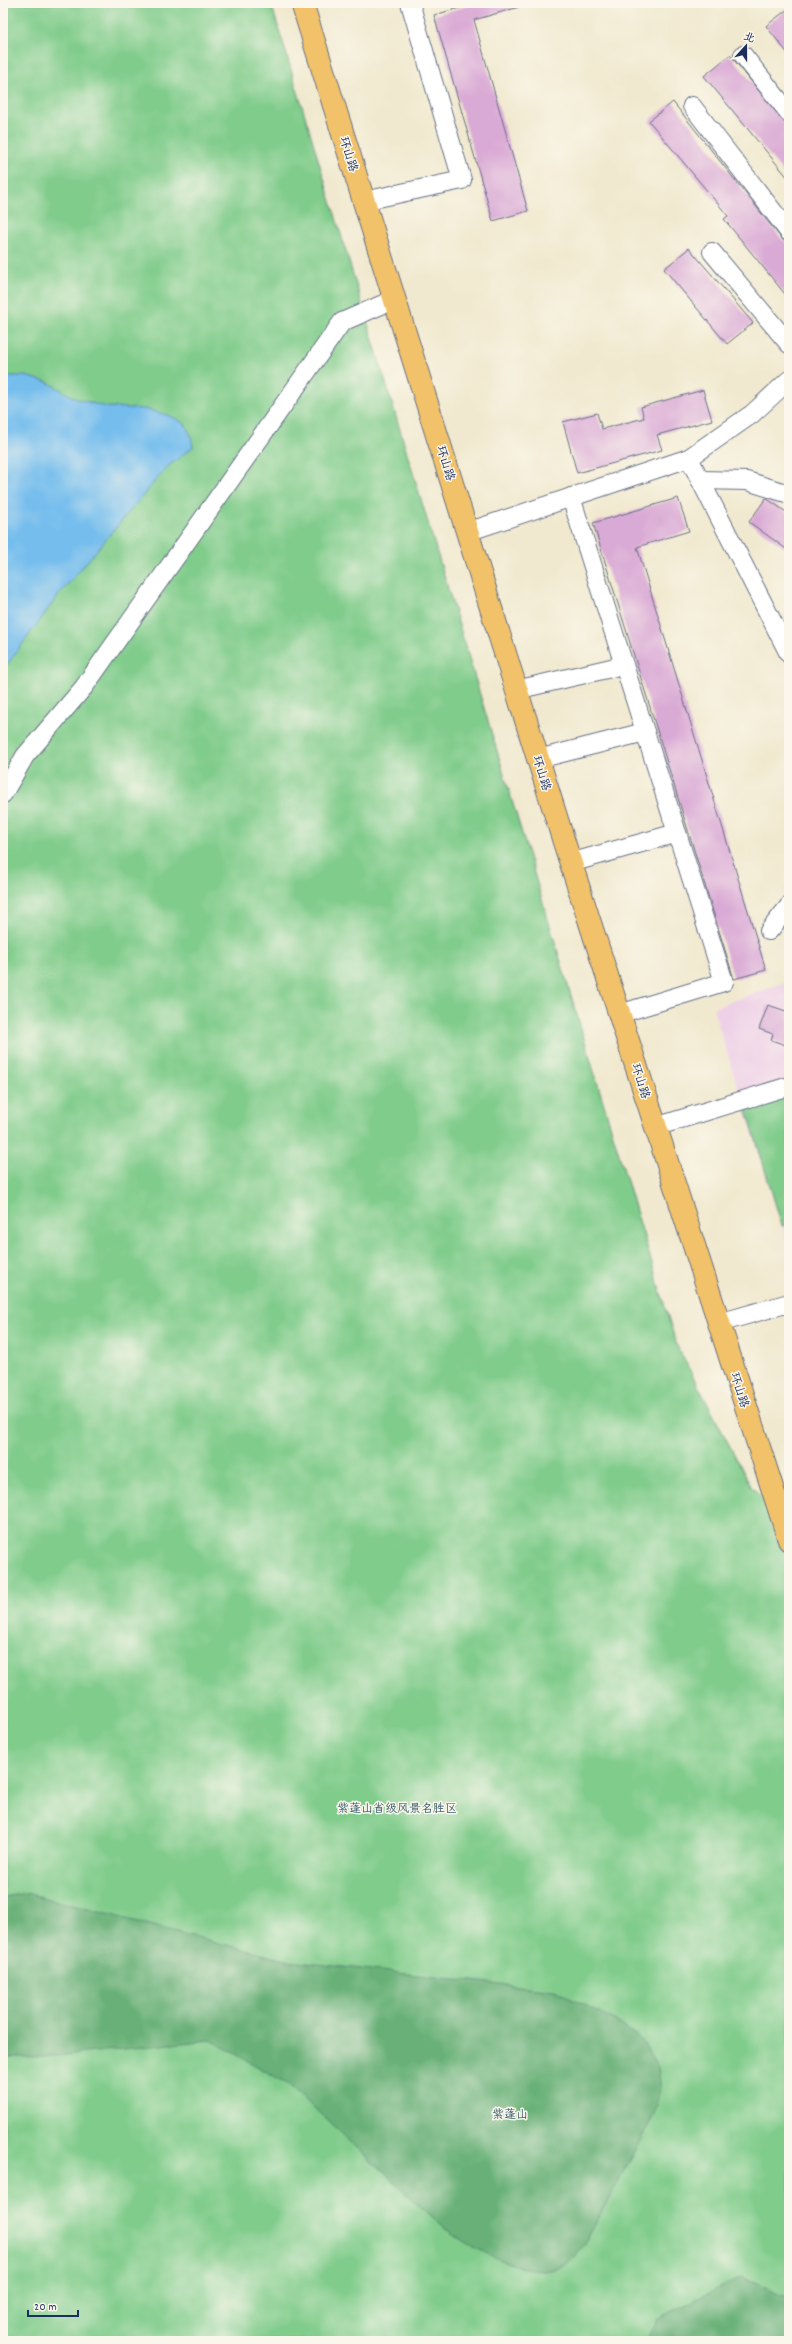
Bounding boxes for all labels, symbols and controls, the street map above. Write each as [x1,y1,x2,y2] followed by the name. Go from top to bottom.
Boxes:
[726,26,766,66] north arrow
[741,29,757,48] text: 北
[334,135,361,174] street label: 环山路
[431,444,458,483] street label: 环山路
[527,754,554,793] street label: 环山路
[626,1062,653,1101] street label: 环山路
[725,1371,752,1410] street label: 环山路
[337,1801,457,1818] park label: 紫蓬山省级风景名胜区
[492,2107,528,2124] park label: 紫蓬山
[28,2292,78,2318] scale bar
[34,2299,57,2316] text: 20 m

